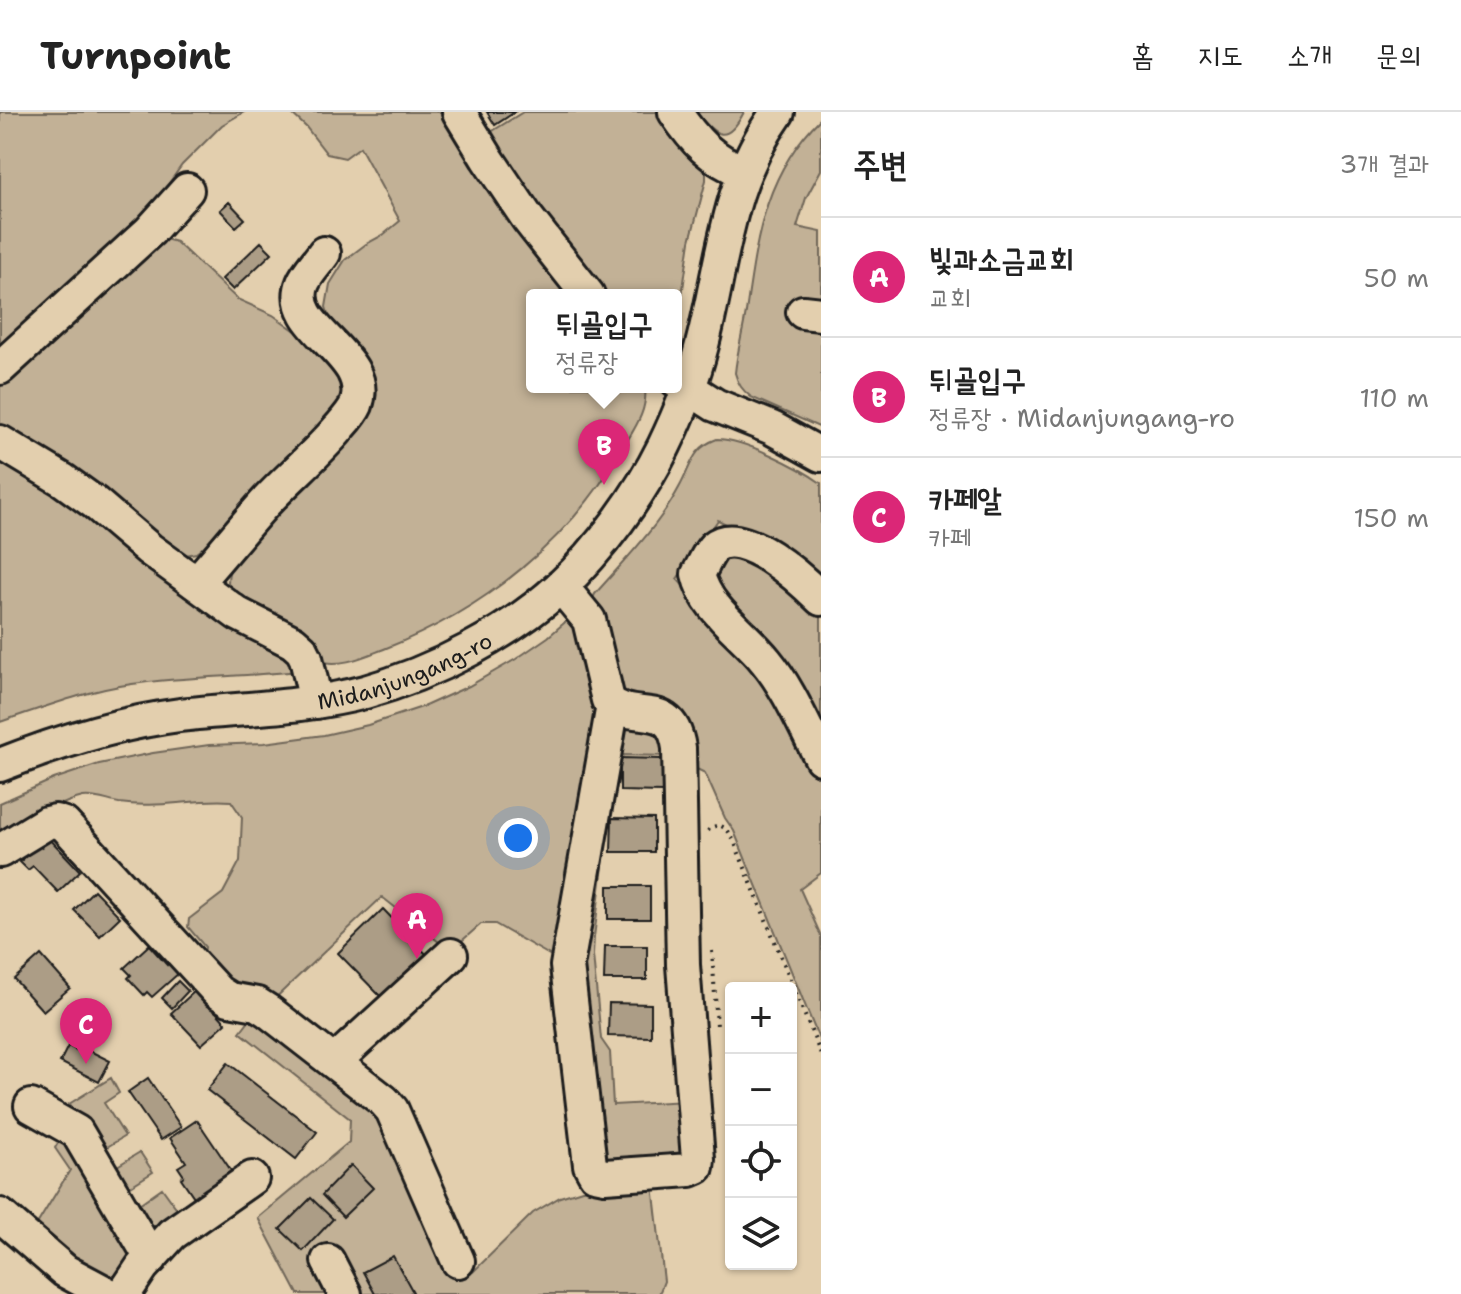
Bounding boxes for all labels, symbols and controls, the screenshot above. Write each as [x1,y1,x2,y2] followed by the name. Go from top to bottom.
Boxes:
[40,30,231,81] text: Turnpoint
[1131,36,1154,74] text: 홈
[1198,36,1243,74] text: 지도
[1287,36,1332,74] text: 소개
[1376,36,1421,74] text: 문의
[853,141,908,187] text: 주변
[1339,146,1429,181] text: 3개 결과
[929,239,1074,280] text: 빛과소금교회
[869,260,889,295] text: A
[1364,260,1429,295] text: 50 m
[929,280,971,315] text: 교회
[526,289,682,393] popup
[556,303,652,344] text: 뒤골입구
[556,344,618,379] text: 정류장
[929,359,1026,400] text: 뒤골입구
[871,380,887,415] text: B
[1359,380,1429,415] text: 110 m
[929,400,1235,435] text: 정류장 · Midanjungang-ro
[578,419,630,485] pin: B
[929,479,1001,520] text: 카페알
[871,500,887,535] text: C
[1353,500,1429,535] text: 150 m
[929,520,971,555] text: 카페
[315,626,497,717] street label: Midanjungang-ro
[498,818,538,858] your location
[391,893,443,959] pin: A
[725,982,797,1270] map controls
[725,982,797,1054] button: +
[60,998,112,1064] pin: C
[725,1054,797,1126] button: −
[725,1126,797,1198] button: locate
[725,1198,797,1270] button: layers

